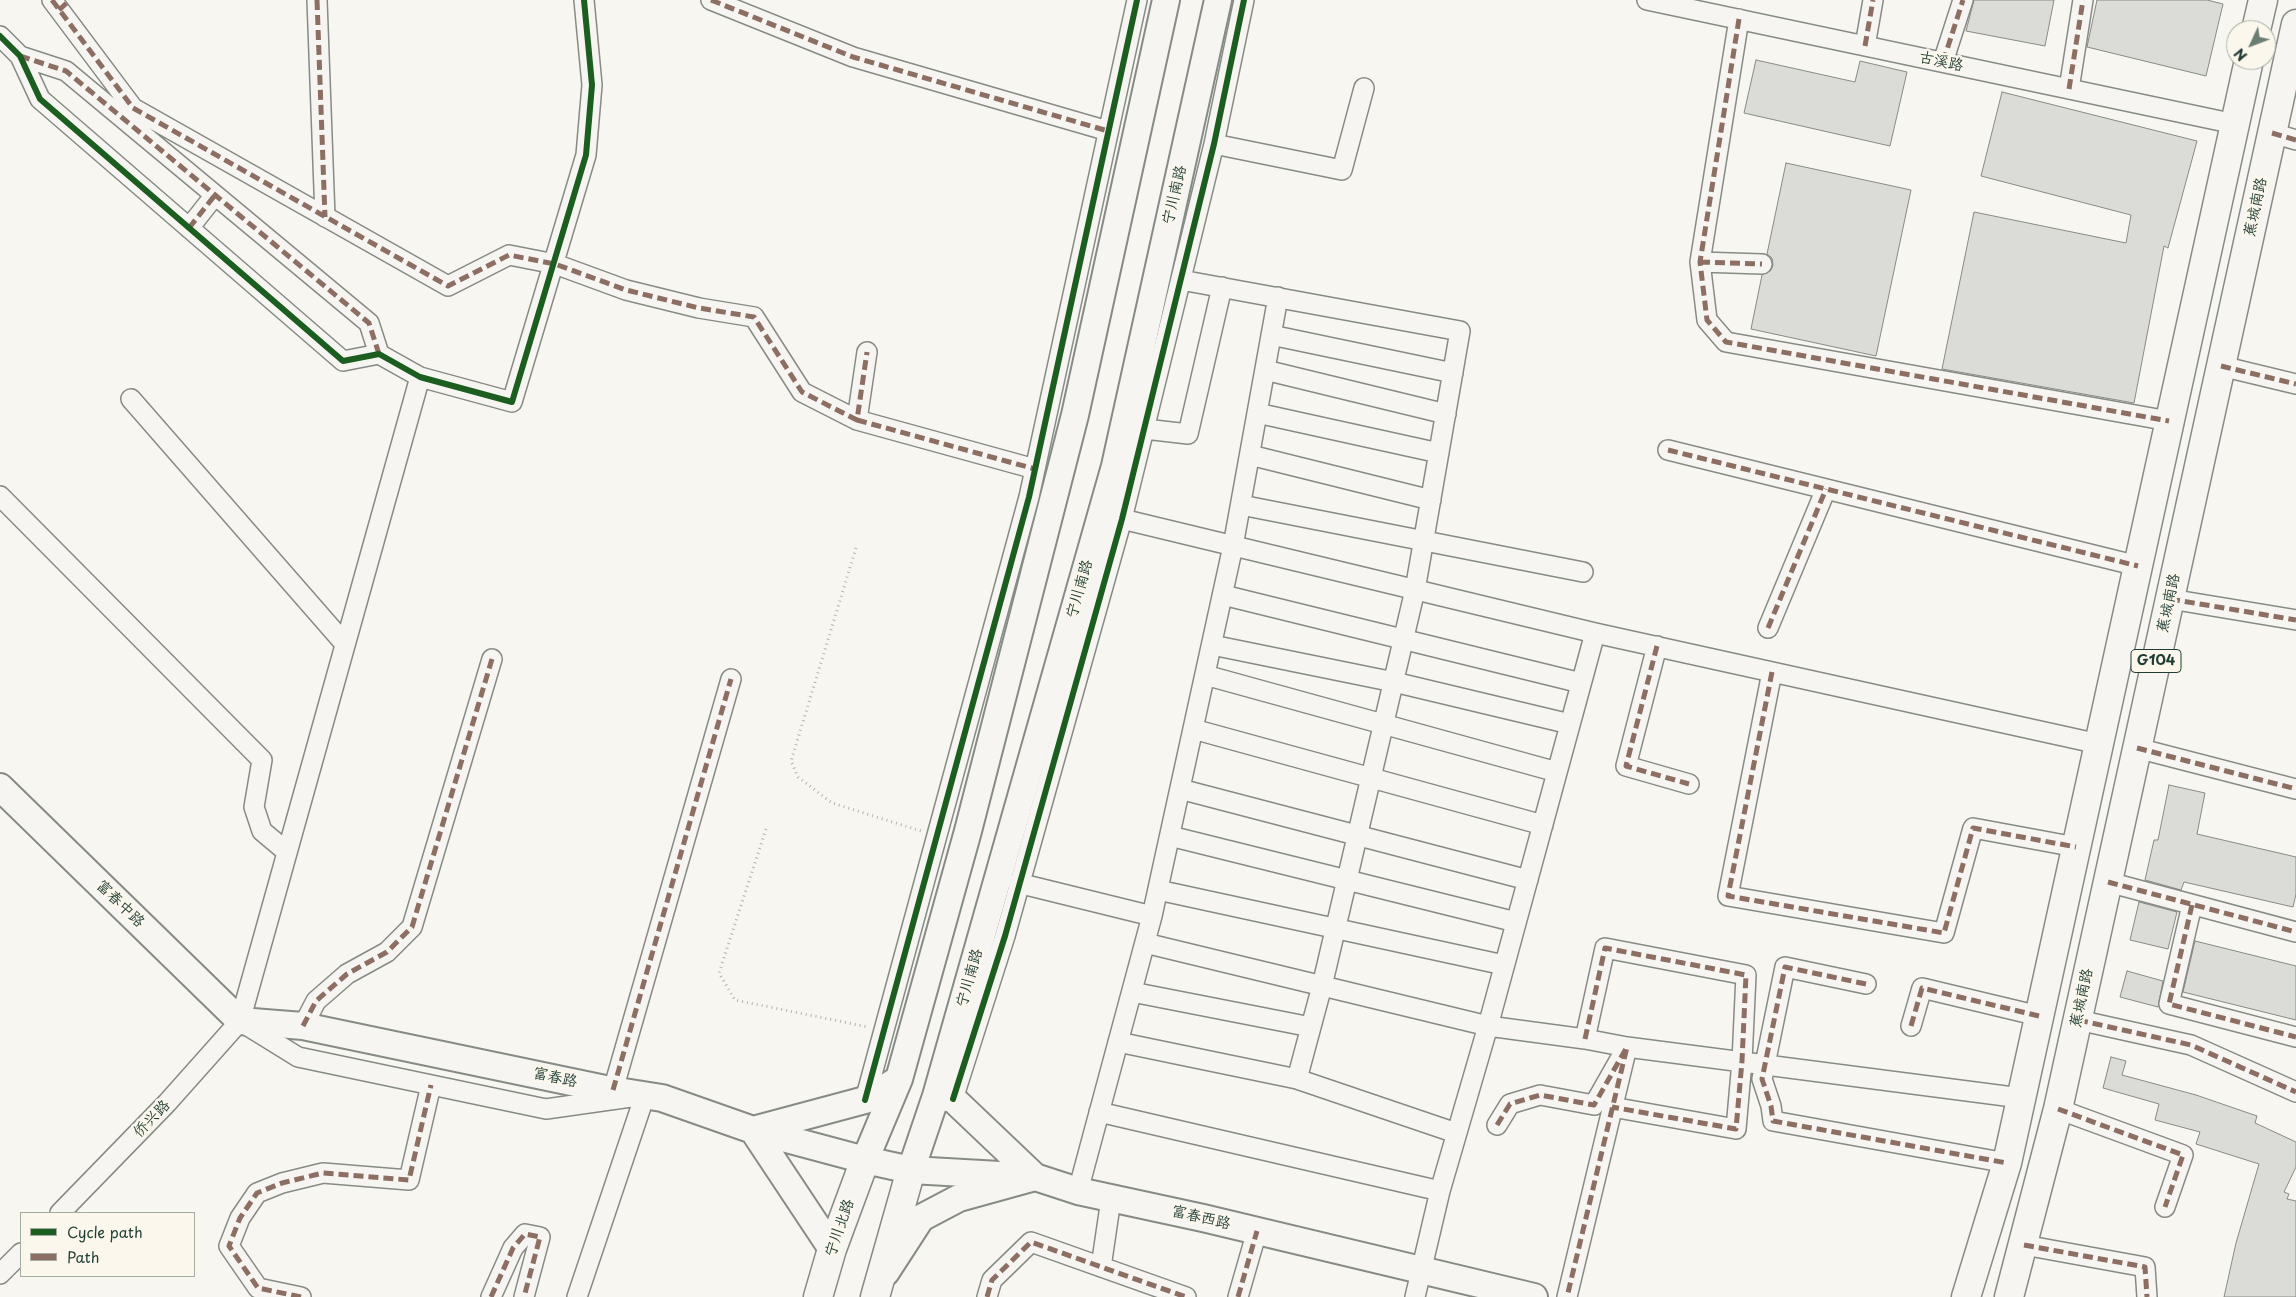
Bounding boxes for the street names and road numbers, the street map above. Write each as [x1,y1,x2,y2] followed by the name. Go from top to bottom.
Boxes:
[1917,49,1965,75] street label: 古溪路
[1159,164,1191,226] street label: 宁川南路
[2241,176,2271,238] street label: 蕉城南路
[1063,558,1097,620] street label: 宁川南路
[2154,572,2184,634] street label: 蕉城南路
[2131,649,2181,672] road number: G104
[92,877,148,931] street label: 富春中路
[953,947,987,1009] street label: 宁川南路
[2067,967,2097,1029] street label: 蕉城南路
[531,1065,579,1091] street label: 富春路
[130,1097,174,1141] street label: 侨兴路
[822,1197,858,1259] street label: 宁川北路
[1170,1202,1232,1234] street label: 富春西路

